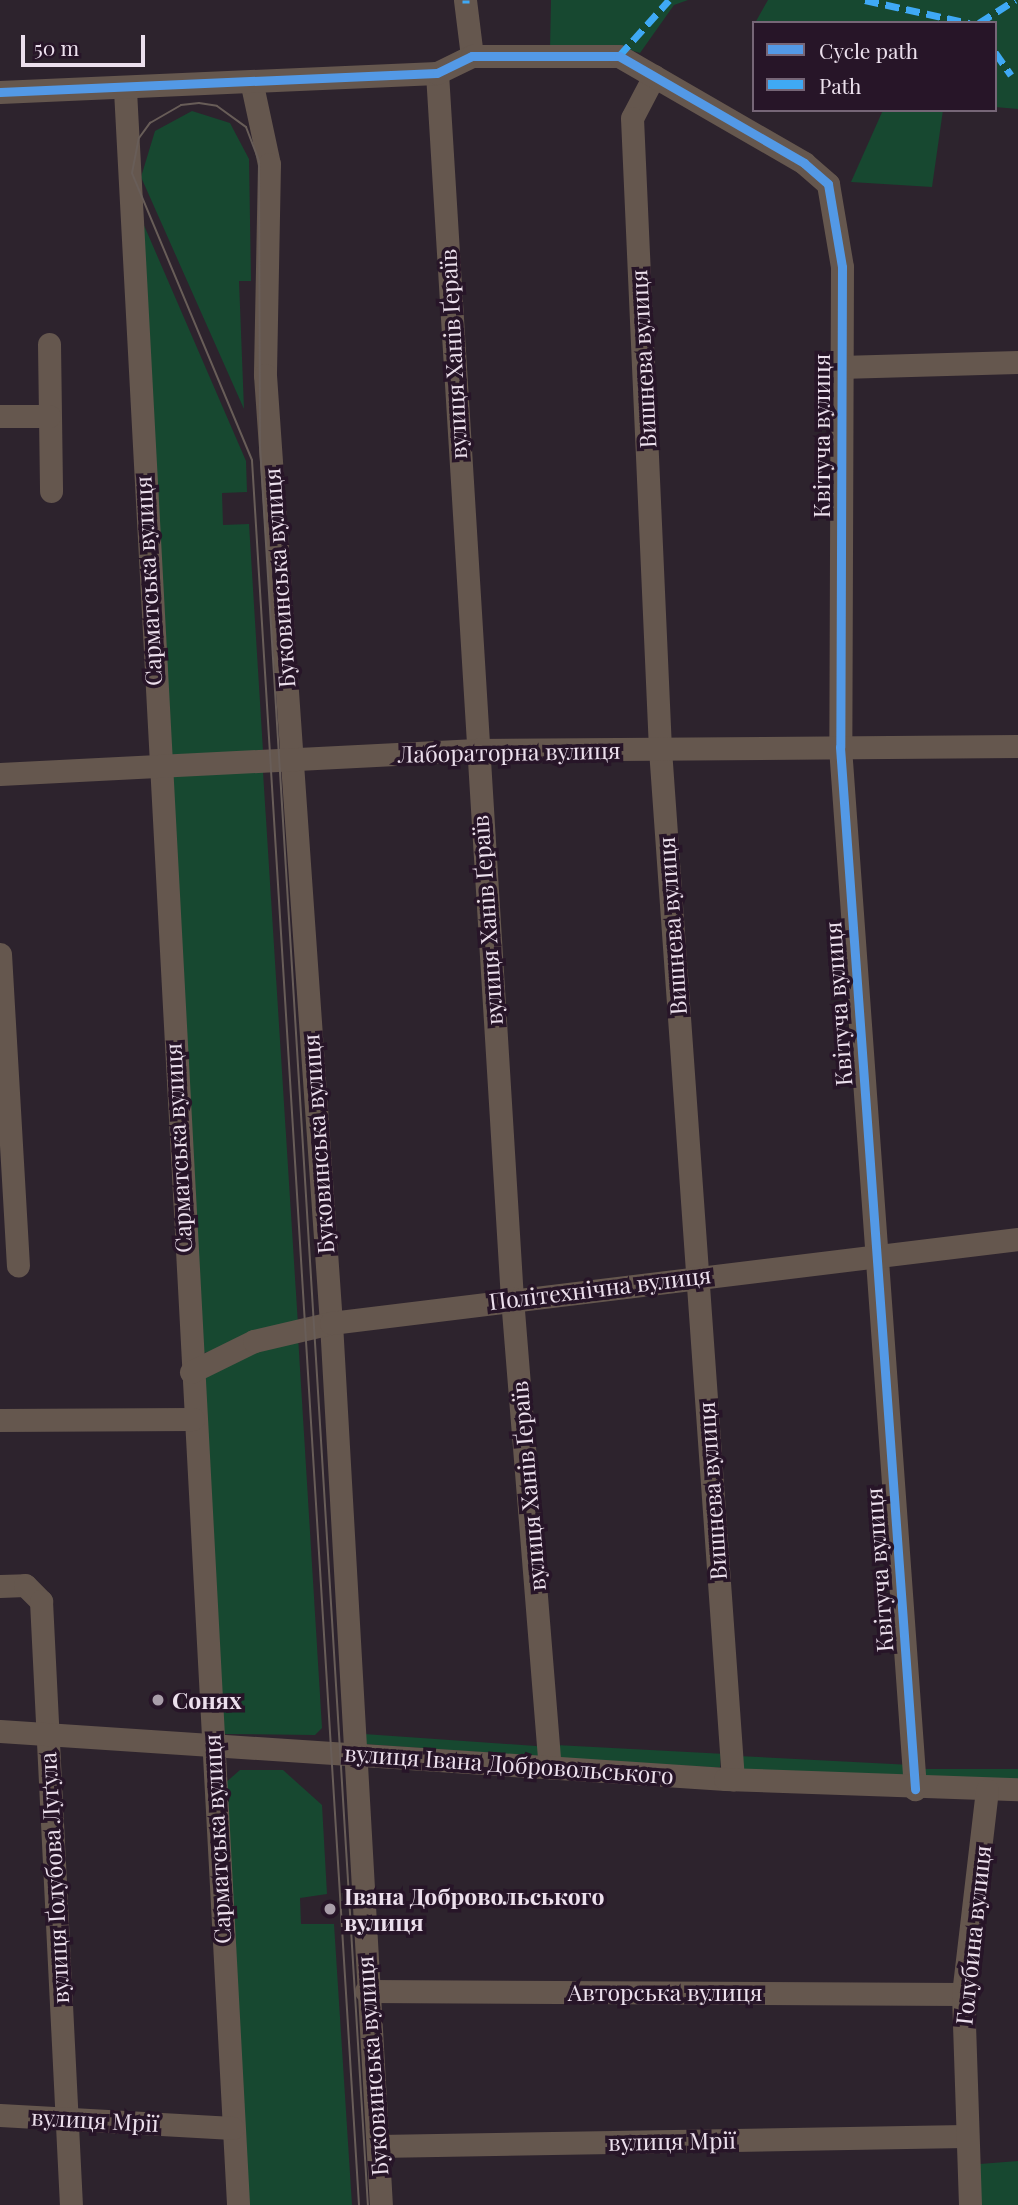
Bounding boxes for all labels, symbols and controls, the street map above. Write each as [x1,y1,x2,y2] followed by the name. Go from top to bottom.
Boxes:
[24,21,149,65] scale bar
[752,21,997,112] legend
[34,33,79,61] text: 50 m
[819,36,918,64] text: Cycle path
[819,71,861,99] text: Path
[434,248,472,460] street label: вулиця Ханів Ґераїв
[625,269,661,449] street label: Вишнева вулиця
[807,354,835,518] street label: Квітуча вулиця
[258,467,300,689] street label: Буковинська вулиця
[129,475,167,687] street label: Сарматська вулиця
[397,736,621,768] street label: Лабораторна вулиця
[466,814,508,1026] street label: вулиця Ханів Ґераїв
[652,836,692,1016] street label: Вишнева вулиця
[818,921,858,1087] street label: Квітуча вулиця
[297,1033,339,1255] street label: Буковинська вулиця
[159,1042,197,1254] street label: Сарматська вулиця
[487,1261,713,1315] street label: Політехнічна вулиця
[505,1380,551,1592] street label: вулиця Ханів Ґераїв
[692,1401,732,1581] street label: Вишнева вулиця
[859,1487,899,1653] street label: Квітуча вулиця
[172,1686,242,1714] place label: Сонях
[150,1692,166,1708] marker: Сонях
[198,1733,236,1945] street label: Сарматська вулиця
[343,1739,675,1789] street label: вулиця Івана Добровольського
[34,1752,74,2004] street label: вулиця Ґолубова Луґула
[950,1844,996,2026] street label: Голубина вулиця
[344,1882,605,1936] place label: Івана Добровольського вулиця
[322,1901,338,1917] marker: Івана Добровольського вулиця
[351,1955,393,2177] street label: Буковинська вулиця
[568,1978,762,2006] street label: Авторська вулиця
[31,2103,159,2137] street label: вулиця Мрії
[608,2126,736,2156] street label: вулиця Мрії

